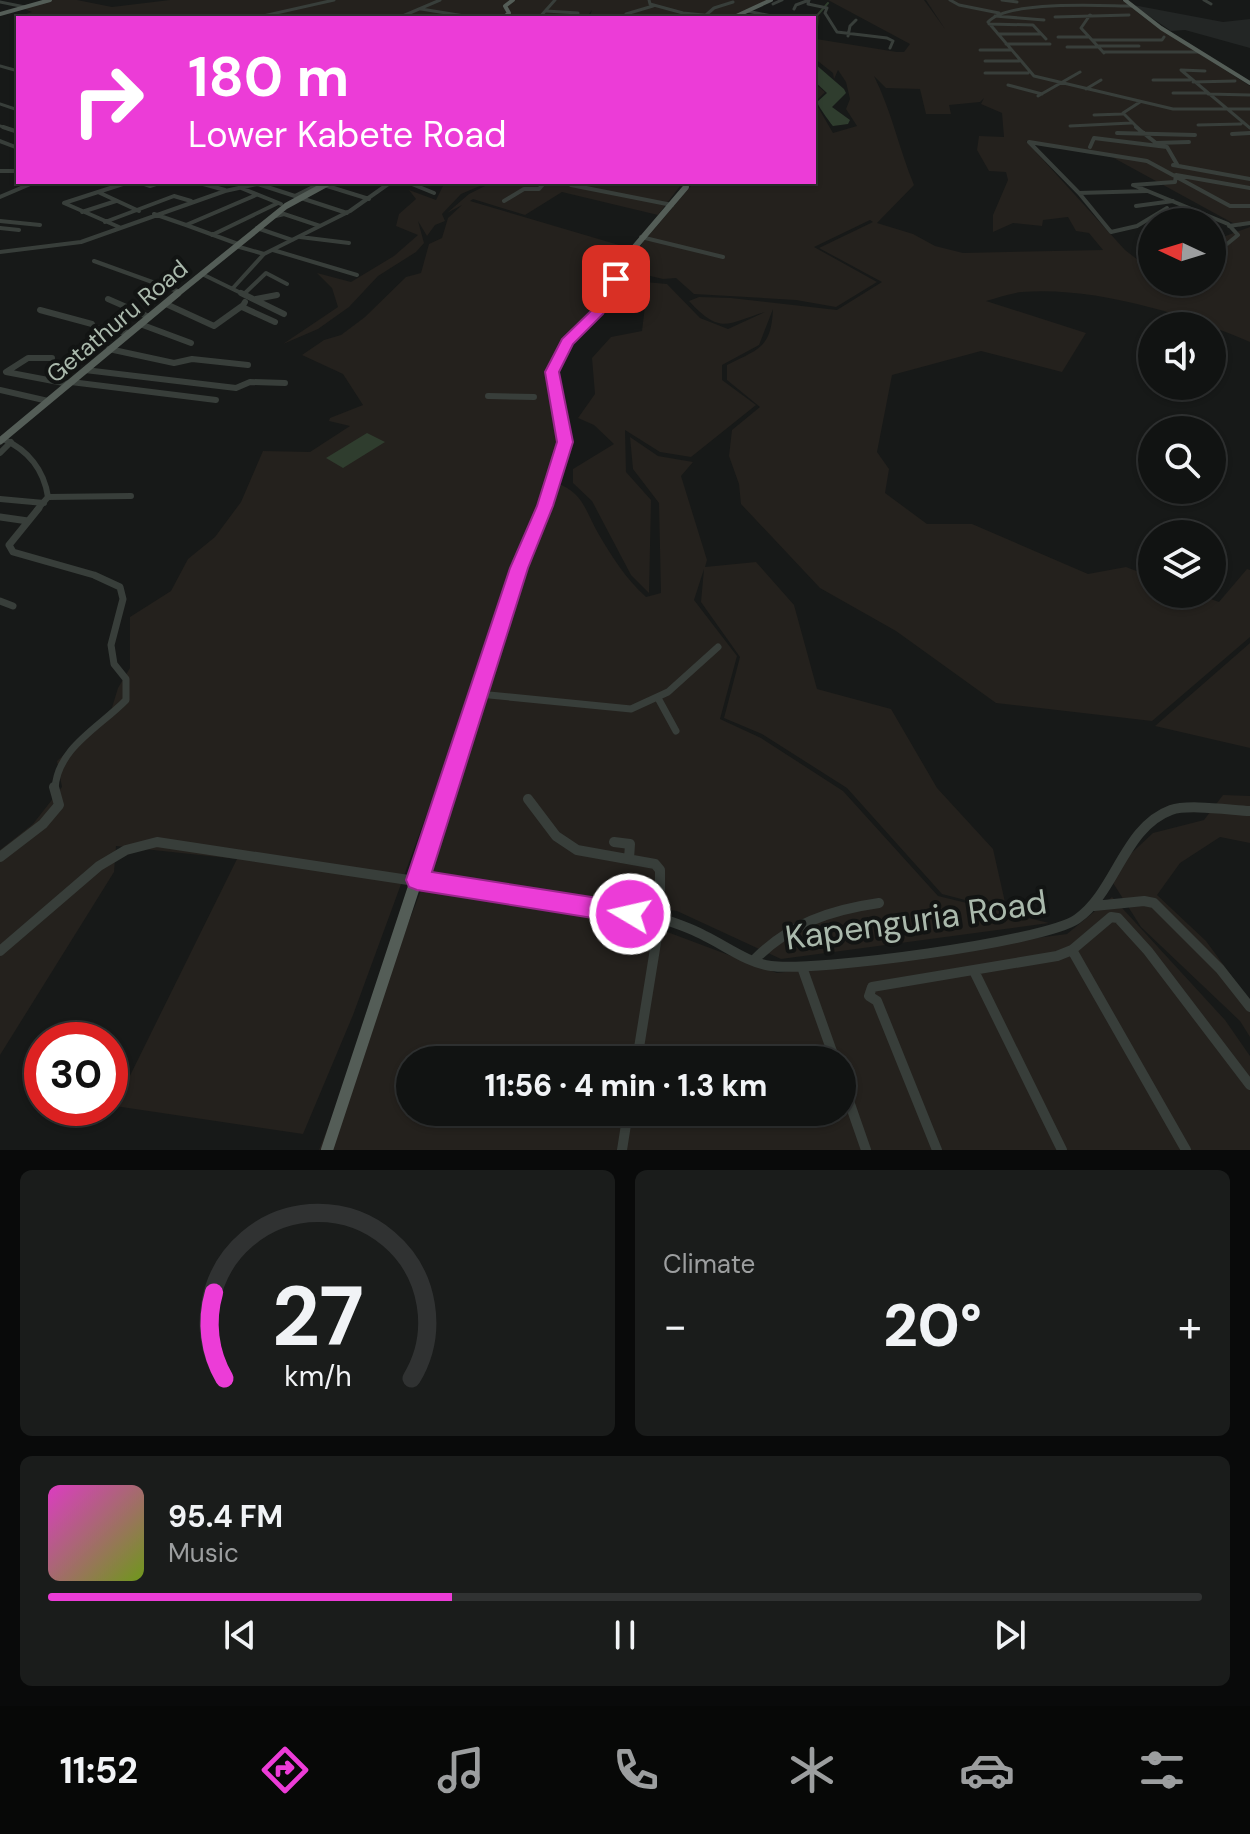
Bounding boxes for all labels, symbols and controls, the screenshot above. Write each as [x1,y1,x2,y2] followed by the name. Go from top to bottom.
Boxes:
[188,40,349,113] text: 180 m
[56,48,160,152] icon: right
[188,111,507,158] text: Lower Kabete Road
[1138,208,1226,296] north arrow
[1138,208,1226,608] map controls
[582,245,650,313] pin
[40,253,194,389] street label: Getathuru Road
[594,257,638,301] icon: arrive
[1138,312,1226,400] button: sound
[1138,416,1226,504] button: search
[1138,520,1226,608] button: layers
[588,872,672,956] position arrow
[782,879,1050,961] street label: Kapenguria Road
[24,1022,128,1126] speed limit sign: 30
[485,1066,767,1105] text: 11:56 · 4 min · 1.3 km
[663,1247,755,1281] text: Climate
[271,1262,364,1371] text: 27
[883,1286,982,1365] text: 20°
[663,1297,687,1355] text: −
[1178,1297,1202,1355] text: +
[284,1358,351,1395] text: km/h
[168,1497,283,1536] text: 95.4 FM
[168,1536,239,1570] text: Music
[218,1613,262,1657] icon: previous
[603,1613,647,1657] icon: pause
[988,1613,1032,1657] icon: next
[257,1742,313,1798] icon: directions
[433,1742,489,1798] icon: music
[608,1742,664,1798] icon: phone
[784,1742,840,1798] icon: climate
[959,1742,1015,1798] icon: car
[1134,1742,1190,1798] icon: filters
[60,1747,138,1794] text: 11:52

